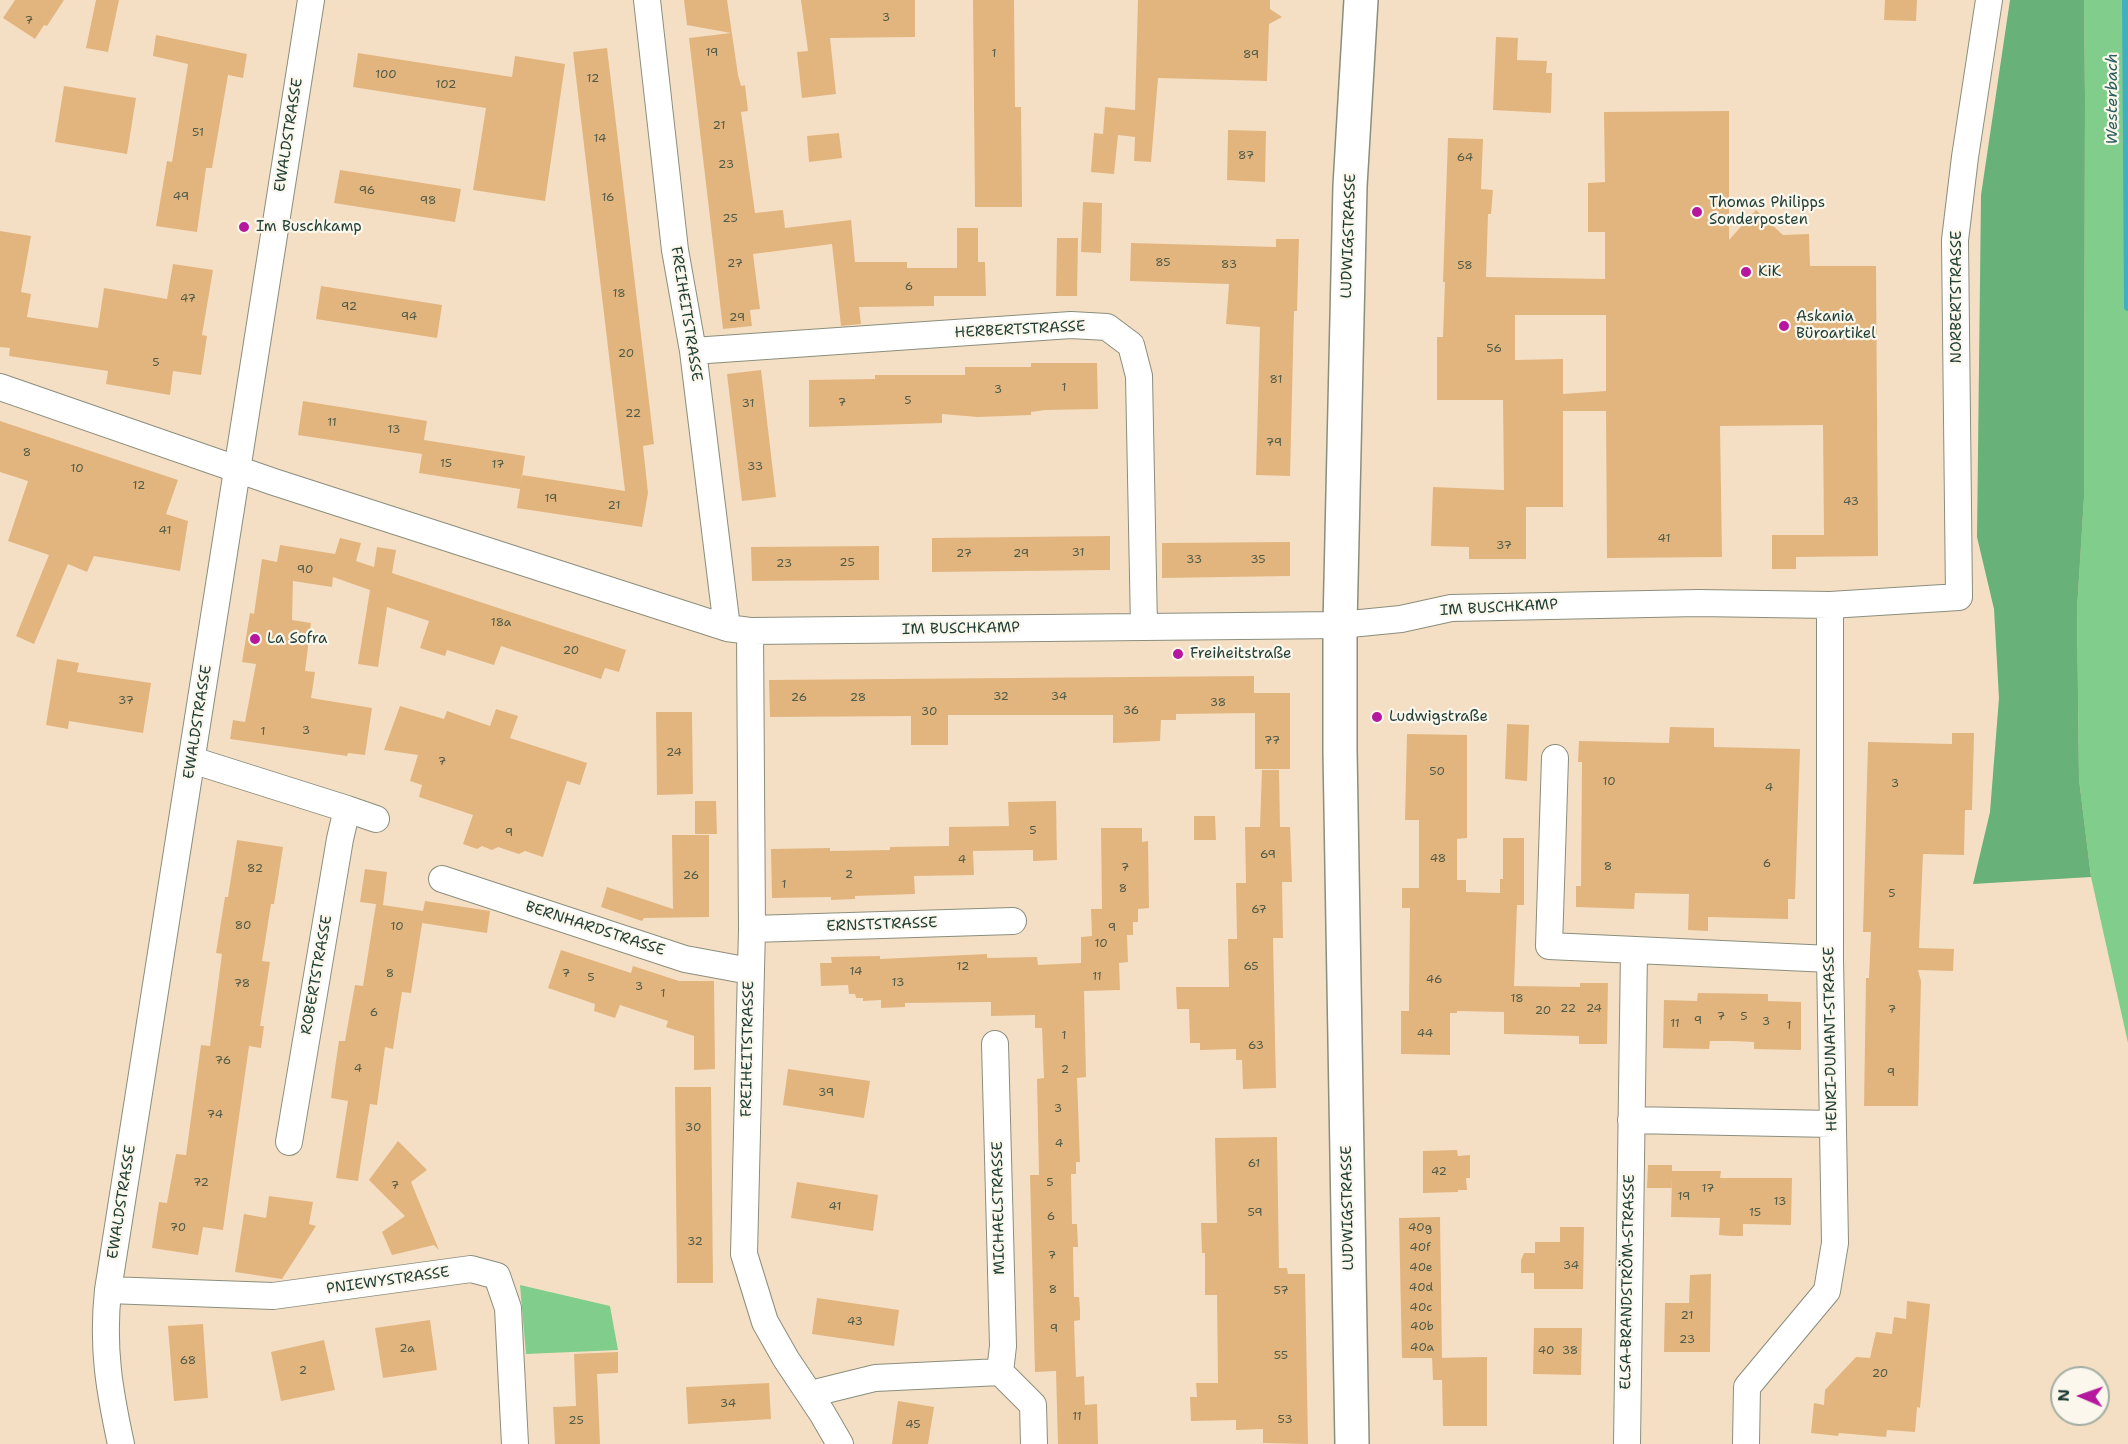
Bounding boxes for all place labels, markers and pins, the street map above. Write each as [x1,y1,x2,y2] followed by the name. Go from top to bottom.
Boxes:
[1709,194,1825,229] place label: Thomas Philipps Sonderposten
[1690,205,1704,219] marker: Thomas Philipps Sonderposten
[256,218,362,236] place label: Im Buschkamp
[237,220,251,234] marker: Im Buschkamp
[1758,263,1781,281] place label: KiK
[1739,265,1753,279] marker: KiK
[1796,308,1876,343] place label: Askania Büroartikel
[1777,319,1791,333] marker: Askania Büroartikel
[267,630,327,648] place label: La Sofra
[248,632,262,646] marker: La Sofra
[1190,645,1292,663] place label: Freiheitstraße
[1171,647,1185,661] marker: Freiheitstraße
[1389,708,1488,726] place label: Ludwigstraße
[1370,710,1384,724] marker: Ludwigstraße

